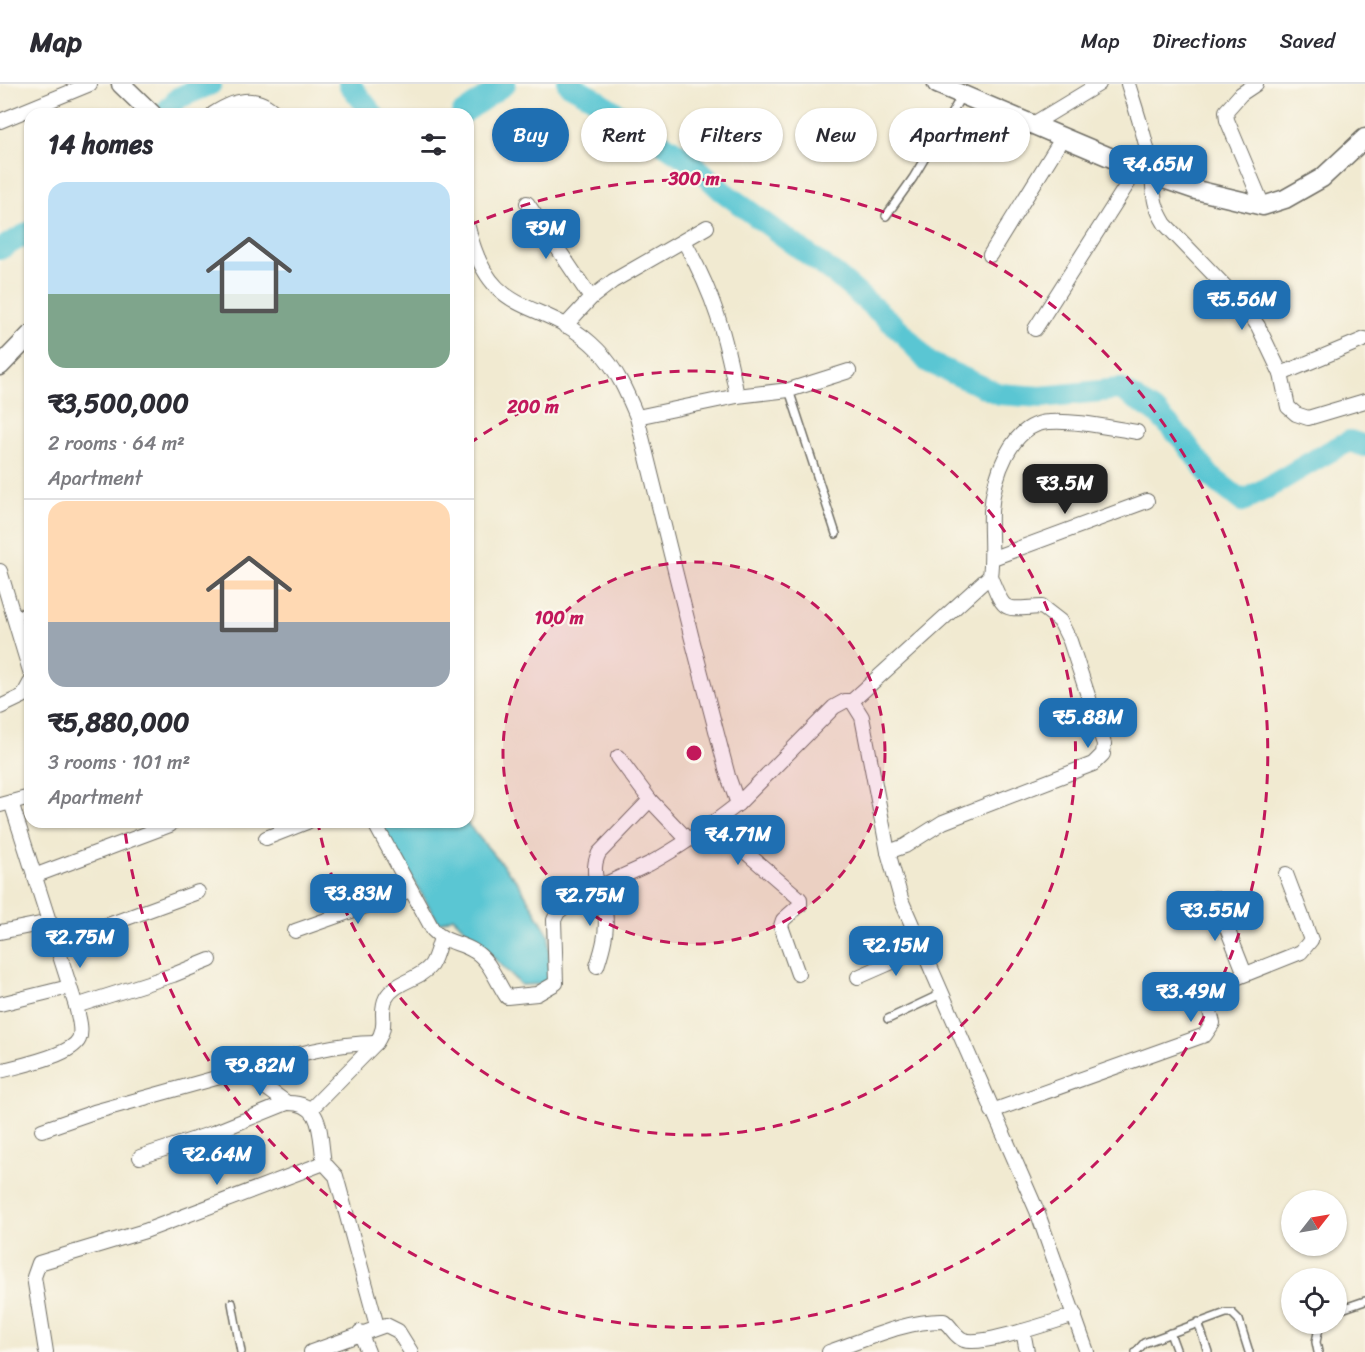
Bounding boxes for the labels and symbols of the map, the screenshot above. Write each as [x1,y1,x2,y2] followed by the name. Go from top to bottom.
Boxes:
[1109,145,1207,196] pin: ₹4.65M
[667,163,720,195] text: 300 m
[517,209,575,260] pin: ₹9M
[1193,280,1291,331] pin: ₹5.56M
[506,391,559,423] text: 200 m
[1023,464,1107,515] pin: ₹3.5M
[535,602,584,634] text: 100 m
[1039,698,1137,749] pin: ₹5.88M
[684,743,704,763] centre of rings
[689,815,787,866] pin: ₹4.71M
[309,874,407,925] pin: ₹3.83M
[541,876,639,927] pin: ₹2.75M
[1166,891,1264,942] pin: ₹3.55M
[31,918,129,969] pin: ₹2.75M
[847,926,945,977] pin: ₹2.15M
[1142,972,1240,1023] pin: ₹3.49M
[211,1046,309,1097] pin: ₹9.82M
[168,1135,266,1186] pin: ₹2.64M
[1281,1190,1347,1256] north arrow

